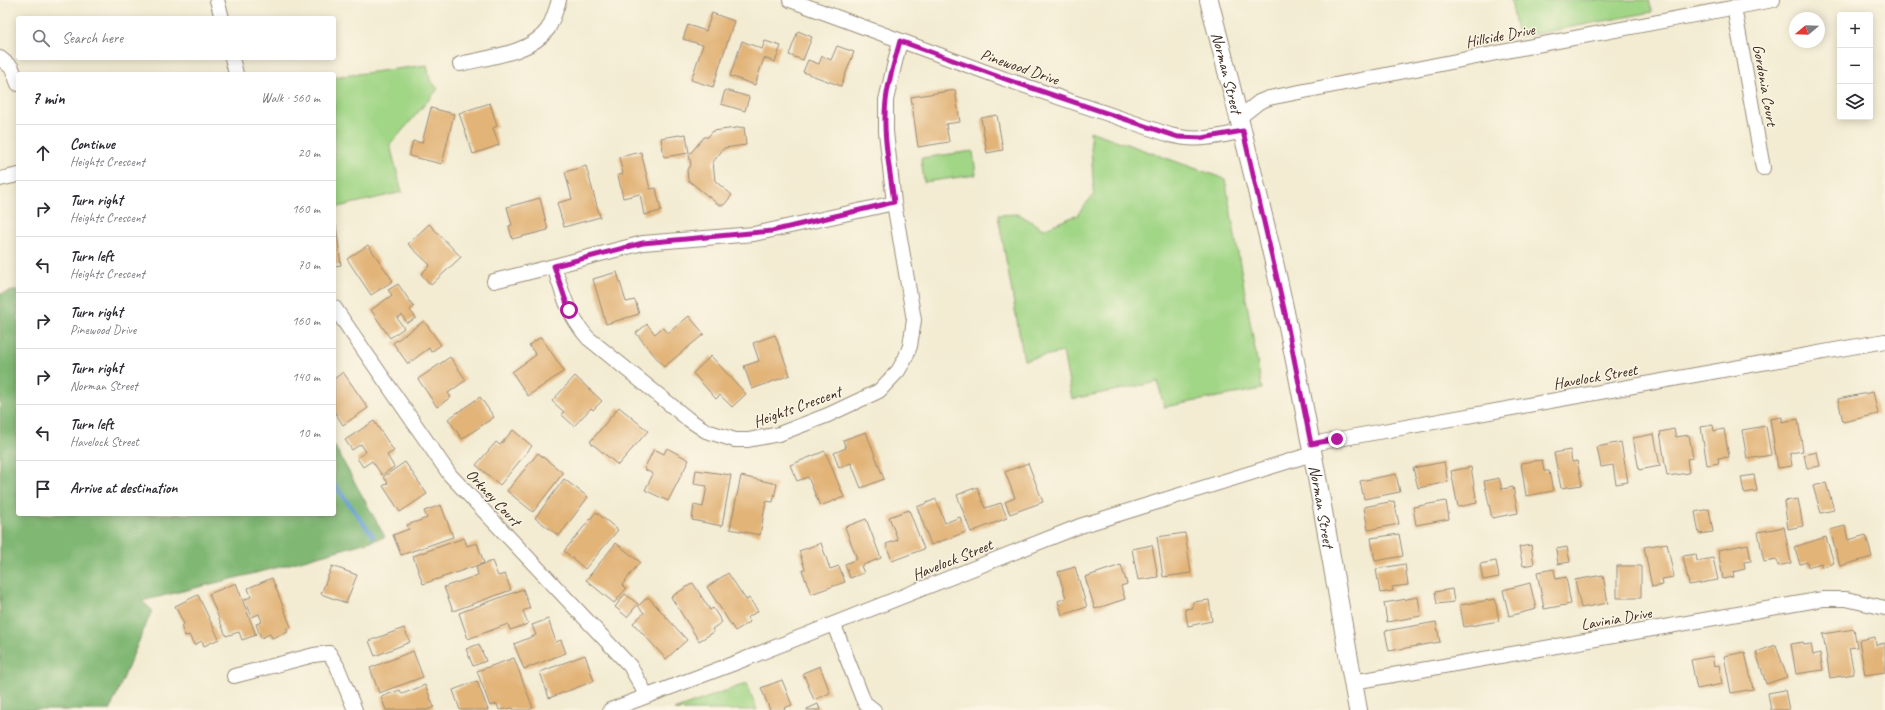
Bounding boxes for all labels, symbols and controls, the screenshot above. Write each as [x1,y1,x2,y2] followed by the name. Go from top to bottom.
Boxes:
[1789,12,1825,48] north arrow
[1837,12,1873,120] map controls
[1837,12,1873,48] button: +
[16,16,336,60] search box
[1464,19,1538,52] street label: Hillside Drive
[30,27,52,49] icon: search
[62,29,123,48] text: Search here
[1207,30,1247,118] street label: Norman Street
[1748,43,1782,129] street label: Gordonia Court
[978,44,1063,90] street label: Pinewood Drive
[1837,48,1873,84] button: −
[1837,84,1873,120] button: layers
[32,88,65,109] text: 7 min
[261,90,320,106] text: Walk · 560 m
[70,135,115,154] text: Continue
[32,142,54,164] icon: ahead
[298,145,320,161] text: 20 m
[70,154,145,170] text: Heights Crescent
[70,191,123,210] text: Turn right
[32,198,54,220] icon: right
[292,201,320,217] text: 160 m
[70,210,145,226] text: Heights Crescent
[70,247,113,266] text: Turn left
[32,254,54,276] icon: left
[298,257,320,273] text: 70 m
[70,266,145,282] text: Heights Crescent
[560,301,578,319] route start
[70,303,123,322] text: Turn right
[32,310,54,332] icon: right
[292,313,320,329] text: 160 m
[70,322,136,338] text: Pinewood Drive
[70,359,123,378] text: Turn right
[1552,359,1640,394] street label: Havelock Street
[32,366,54,388] icon: right
[292,369,320,385] text: 140 m
[70,378,138,394] text: Norman Street
[751,381,847,432] street label: Heights Crescent
[70,415,113,434] text: Turn left
[32,422,54,444] icon: left
[298,425,320,441] text: 10 m
[1328,430,1346,448] route end
[70,434,139,450] text: Havelock Street
[1304,464,1339,552] street label: Norman Street
[462,465,527,533] street label: Orkney Court
[32,478,54,500] icon: arrive
[70,479,177,498] text: Arrive at destination
[909,534,997,585] street label: Havelock Street
[1579,603,1655,635] street label: Lavinia Drive

